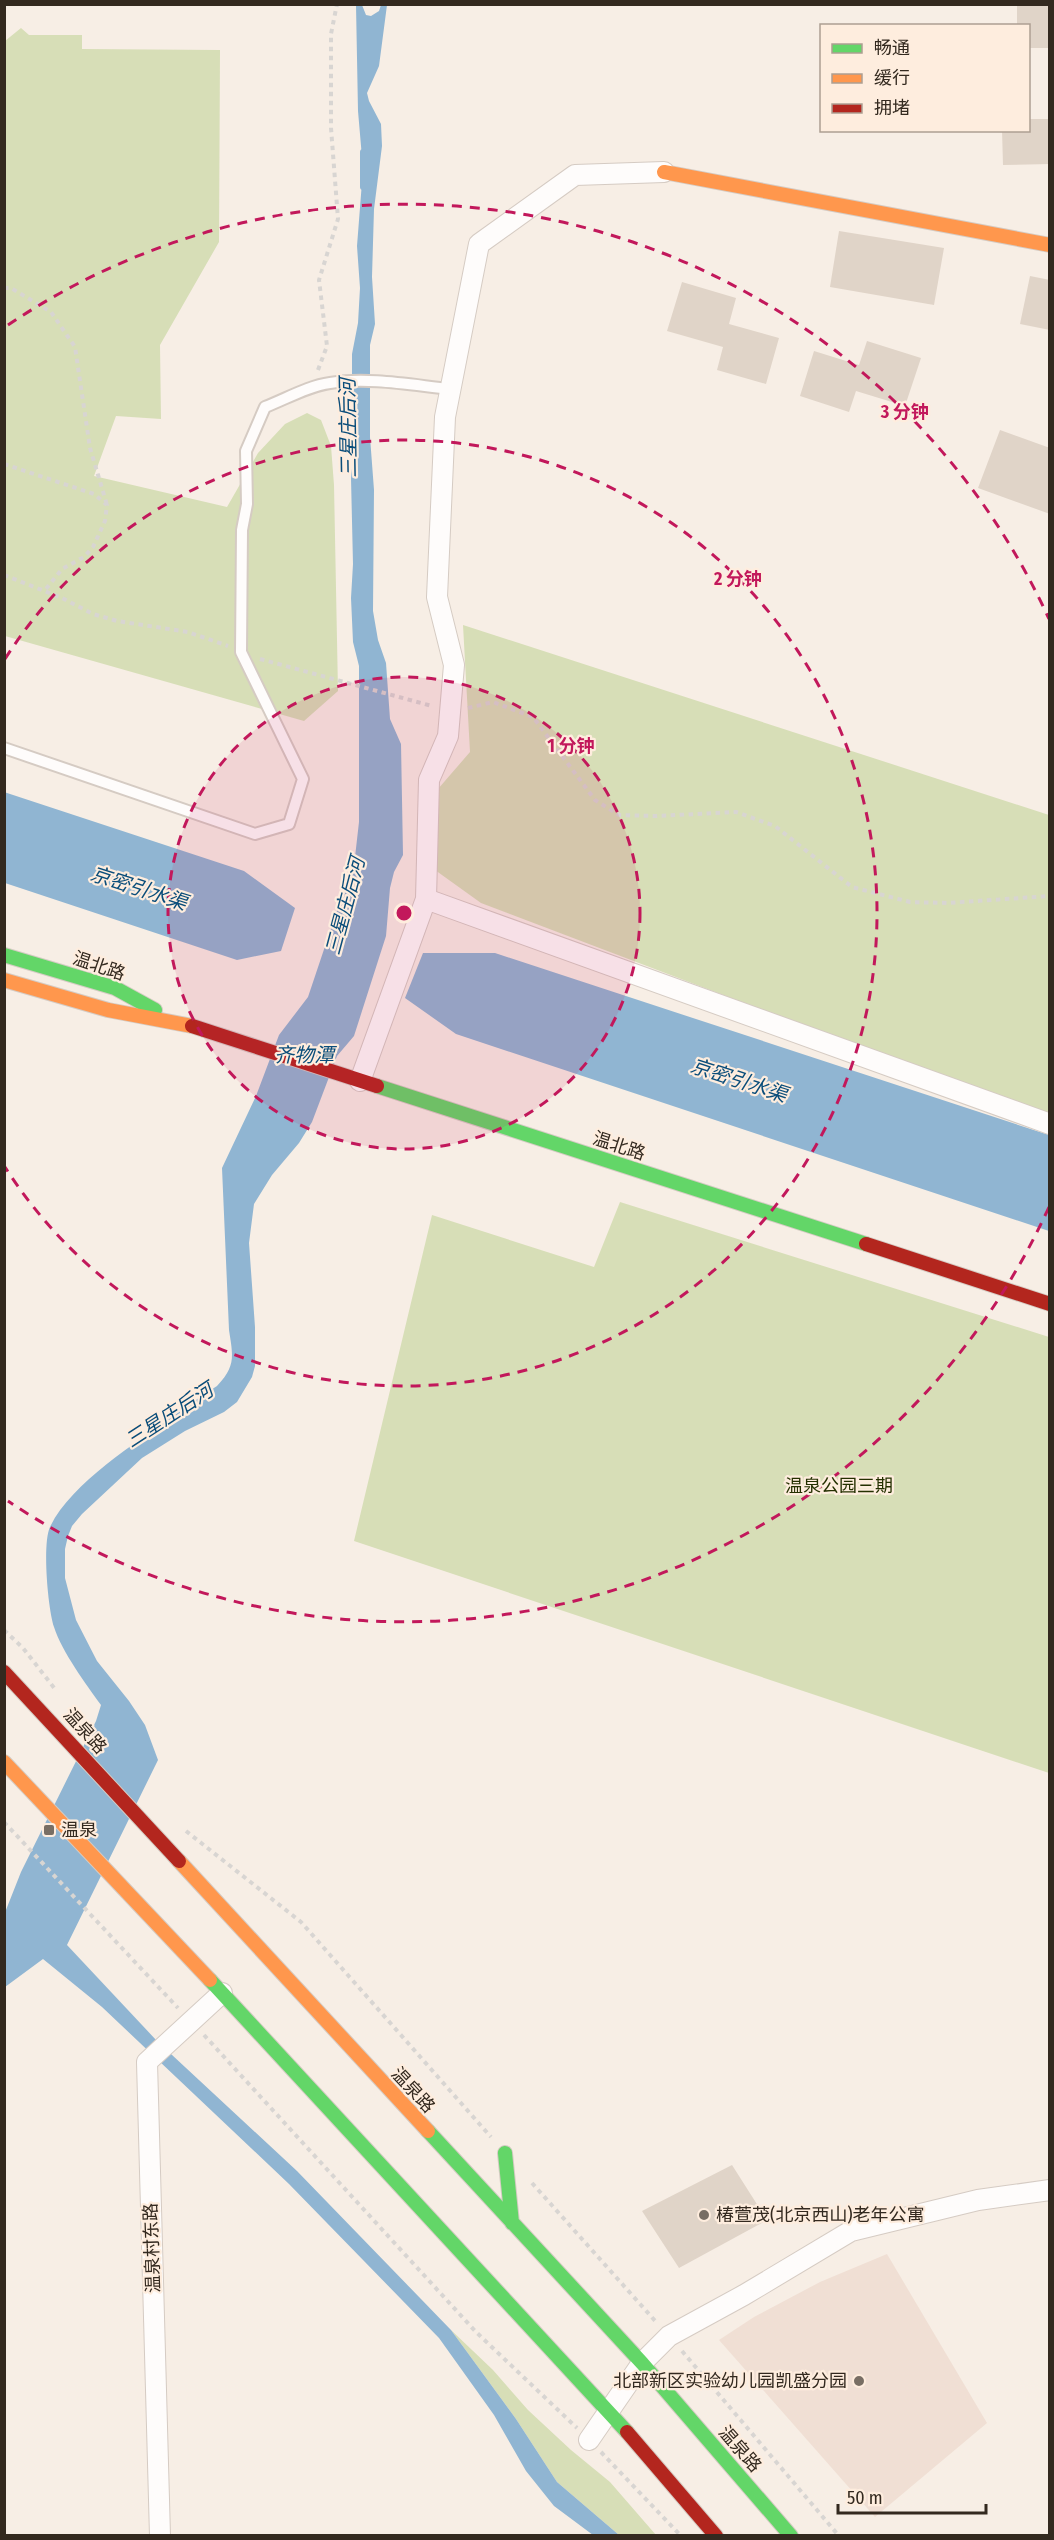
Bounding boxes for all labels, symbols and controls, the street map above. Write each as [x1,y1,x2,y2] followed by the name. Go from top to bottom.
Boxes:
[820,24,1030,132] legend
[874,37,910,59] text: 畅通
[874,67,910,89] text: 缓行
[874,97,910,119] text: 拥堵
[335,374,361,478] water label: 三星庄后河
[880,401,929,423] text: 3 分钟
[713,568,762,590] text: 2 分钟
[547,735,595,757] text: 1 分钟
[320,851,371,957] water label: 三星庄后河
[88,861,193,916] water label: 京密引水渠
[394,903,414,923] centre of rings
[70,947,128,985] street label: 温北路
[274,1043,338,1067] water label: 齐物潭
[688,1053,793,1108] water label: 京密引水渠
[590,1127,648,1165] street label: 温北路
[121,1376,221,1452] water label: 三星庄后河
[785,1475,893,1497] park label: 温泉公园三期
[59,1704,111,1758] street label: 温泉路
[61,1819,97,1841] place label: 温泉
[42,1823,56,1837] marker: 温泉
[387,2063,439,2117] street label: 温泉路
[139,2203,165,2293] street label: 温泉村东路
[716,2204,925,2226] place label: 椿萱茂(北京西山)老年公寓
[697,2208,711,2222] marker: 椿萱茂(北京西山)老年公寓
[613,2370,847,2392] place label: 北部新区实验幼儿园凯盛分园
[852,2374,866,2388] marker: 北部新区实验幼儿园凯盛分园
[714,2421,766,2477] street label: 温泉路
[838,2477,986,2515] scale bar
[847,2487,883,2509] text: 50 m

